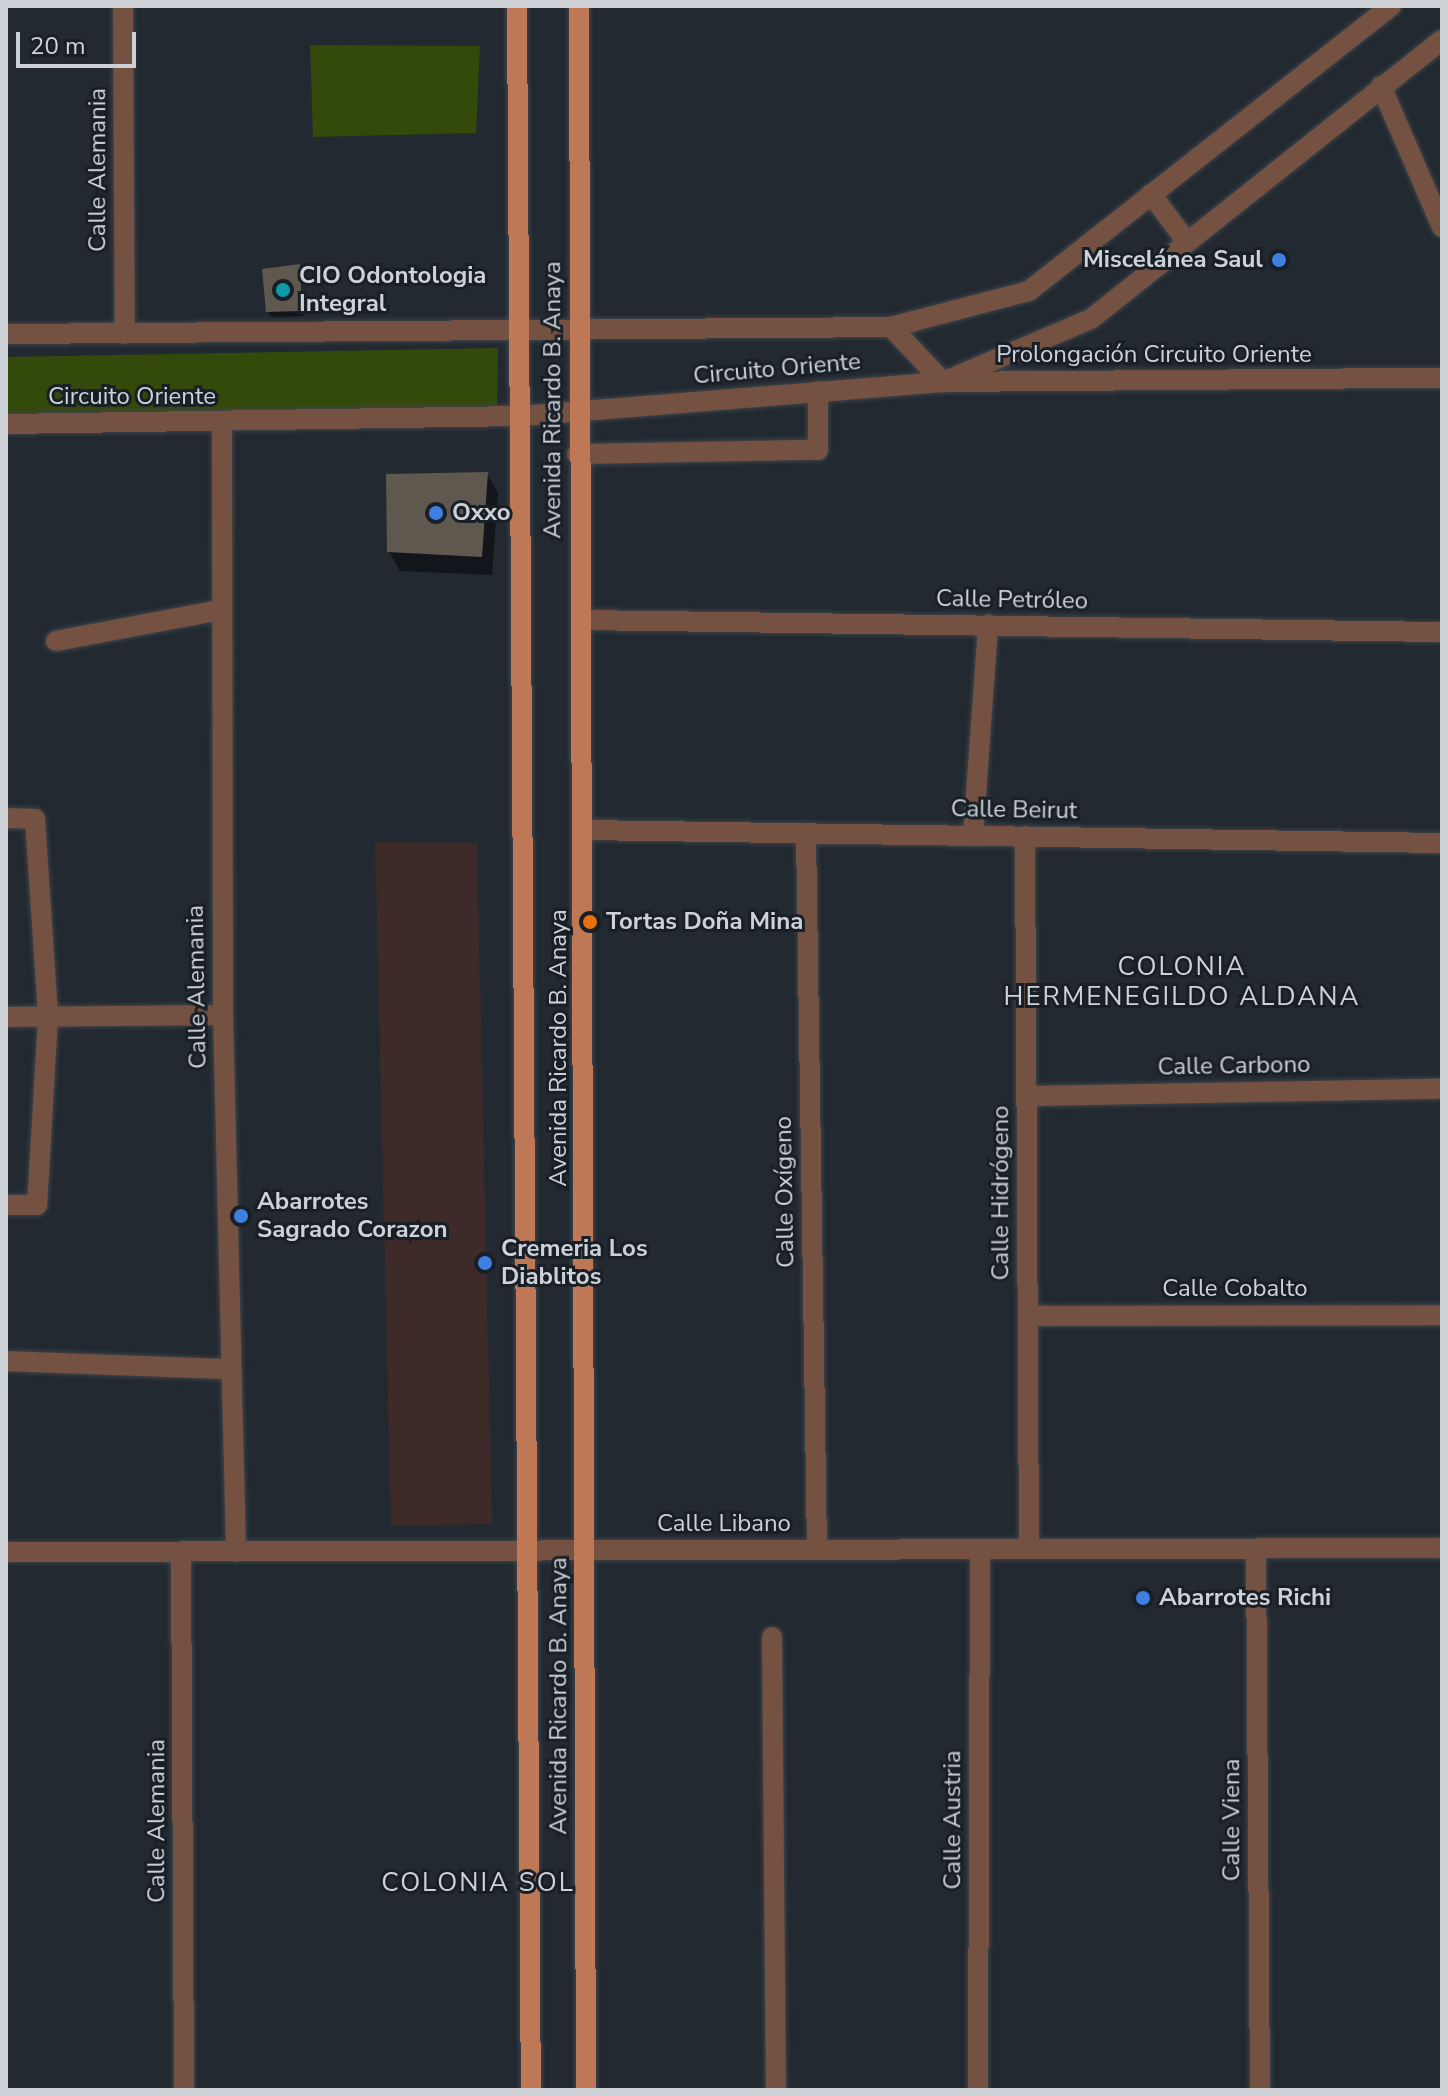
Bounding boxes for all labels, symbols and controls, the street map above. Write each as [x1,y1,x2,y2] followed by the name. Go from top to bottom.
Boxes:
[20,16,140,66] scale bar
[30,30,86,62] text: 20 m
[84,88,112,252] street label: Calle Alemania
[1083,246,1263,274] place label: Miscelánea Saul
[1270,251,1288,269] marker: Miscelánea Saul
[539,261,567,539] street label: Avenida Ricardo B. Anaya
[299,262,486,318] place label: CIO Odontologia Integral
[274,281,292,299] marker: CIO Odontologia Integral
[996,341,1312,369] street label: Prolongación Circuito Oriente
[692,347,862,391] street label: Circuito Oriente
[48,383,216,411] street label: Circuito Oriente
[452,499,511,527] place label: Oxxo
[427,504,445,522] marker: Oxxo
[936,584,1088,616] street label: Calle Petróleo
[950,794,1078,826] street label: Calle Beirut
[181,905,213,1069] street label: Calle Alemania
[606,908,803,936] place label: Tortas Doña Mina
[545,909,573,1187] street label: Avenida Ricardo B. Anaya
[581,913,599,931] marker: Tortas Doña Mina
[1004,951,1360,1012] district label: COLONIA HERMENEGILDO ALDANA
[1157,1050,1311,1082] street label: Calle Carbono
[987,1106,1015,1280] street label: Calle Hidrógeno
[769,1116,801,1268] street label: Calle Oxígeno
[257,1188,448,1244] place label: Abarrotes Sagrado Corazon
[232,1207,250,1225] marker: Abarrotes Sagrado Corazon
[501,1235,648,1291] place label: Cremeria Los Diablitos
[476,1254,494,1272] marker: Cremeria Los Diablitos
[1162,1275,1308,1303] street label: Calle Cobalto
[657,1510,791,1538] street label: Calle Libano
[545,1557,573,1835] street label: Avenida Ricardo B. Anaya
[1159,1584,1331,1612] place label: Abarrotes Richi
[1134,1589,1152,1607] marker: Abarrotes Richi
[143,1739,171,1903] street label: Calle Alemania
[939,1750,967,1890] street label: Calle Austria
[1218,1759,1246,1881] street label: Calle Viena
[381,1867,575,1899] district label: COLONIA SOL

